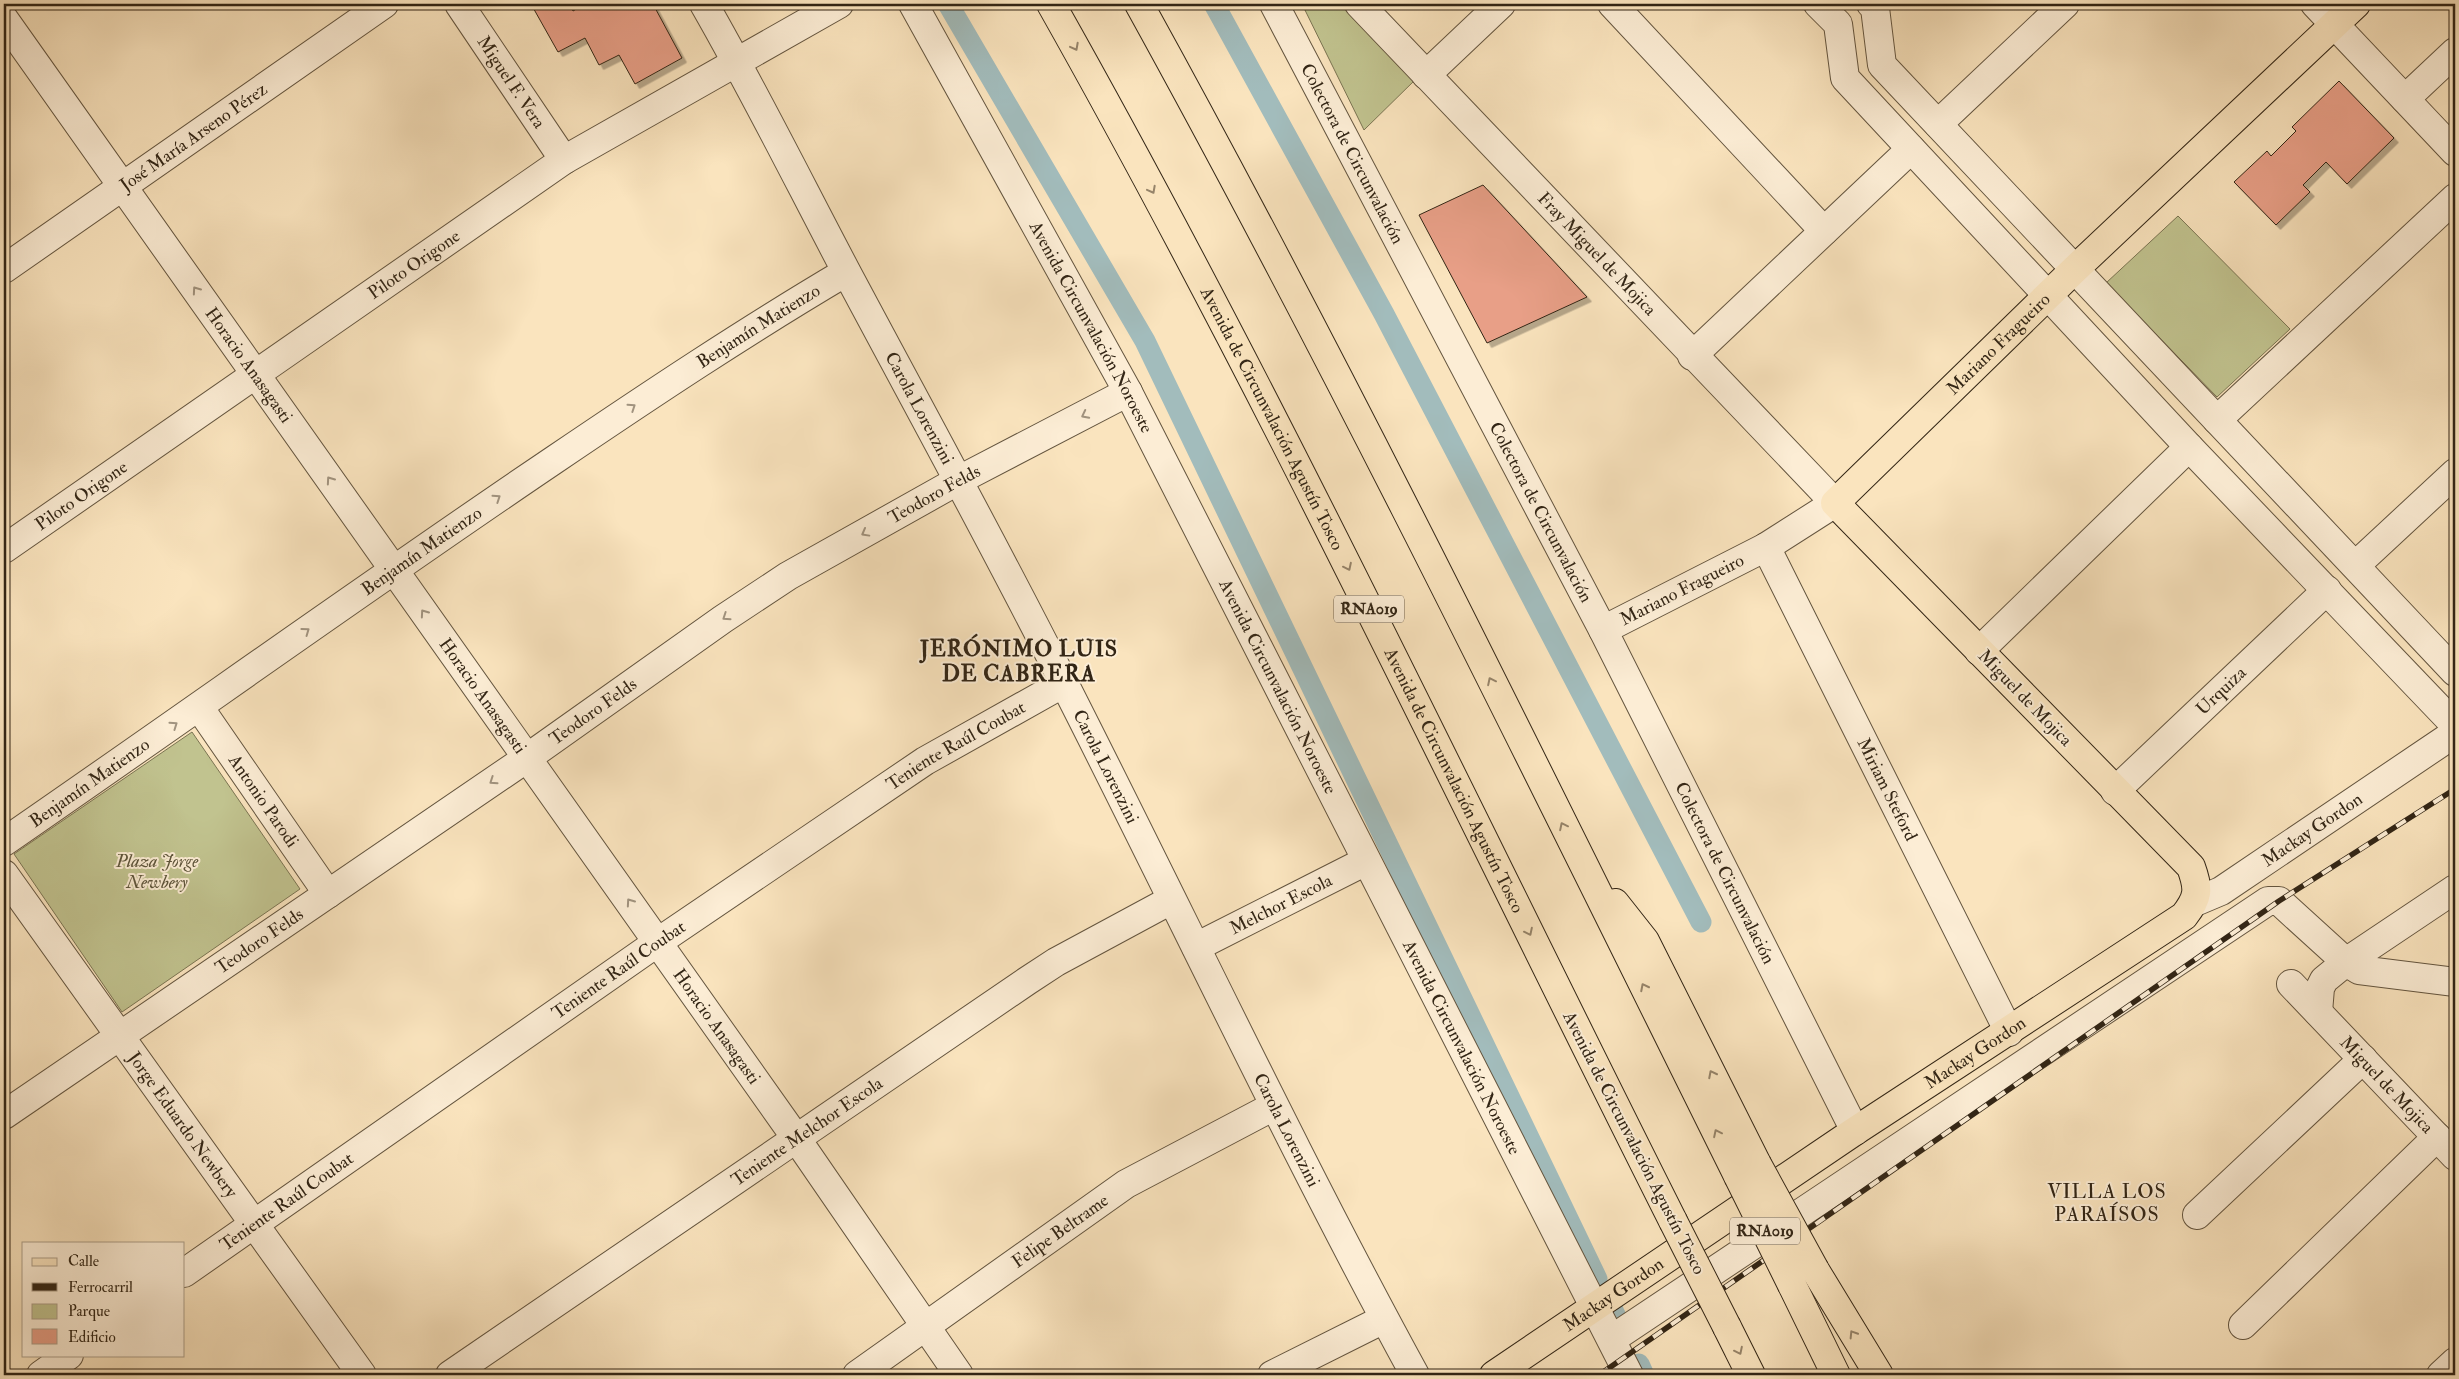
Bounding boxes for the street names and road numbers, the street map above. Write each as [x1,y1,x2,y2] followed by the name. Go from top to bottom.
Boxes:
[472,31,551,133] street label: Miguel F. Vera
[1296,59,1410,248] street label: Colectora de Circunvalación
[114,77,272,197] street label: José María Arseno Pérez
[1533,187,1662,321] street label: Fray Miguel de Mojica
[1024,216,1159,437] street label: Avenida Circunvalación Noroeste
[363,224,465,304] street label: Piloto Origone
[692,279,825,373] street label: Benjamín Matienzo
[1195,282,1350,554] street label: Avenida de Circunvalación Agustín Tosco
[1941,288,2055,400] street label: Mariano Fragueiro
[200,303,298,428] street label: Horacio Anasagasti
[880,348,959,469] street label: Carola Lorenzini
[1484,418,1598,606] street label: Colectora de Circunvalación
[31,455,132,535] street label: Piloto Origone
[884,459,984,529] street label: Teodoro Felds
[357,501,486,601] street label: Benjamín Matienzo
[1616,549,1748,631] street label: Mariano Fragueiro
[1213,574,1343,798] street label: Avenida Circunvalación Noroeste
[1334,596,1404,622] road number: RNA019
[434,633,532,758] street label: Horacio Anasagasti
[1379,643,1530,917] street label: Avenida de Circunvalación Agustín Tosco
[1973,645,2077,752] street label: Miguel de Mojica
[2191,661,2251,720] street label: Urquiza
[545,672,641,750] street label: Teodoro Felds
[882,696,1029,796] street label: Teniente Raúl Coubat
[1068,706,1144,827] street label: Carola Lorenzini
[25,733,154,833] street label: Benjamín Matienzo
[1852,734,1923,845] street label: Miriam Steford
[223,749,304,852] street label: Antonio Parodi
[1670,778,1781,968] street label: Colectora de Circunvalación
[2257,787,2367,872] street label: Mackay Gordon
[1226,868,1336,940] street label: Melchor Escola
[211,903,308,979] street label: Teodoro Felds
[547,915,690,1024] street label: Teniente Raúl Coubat
[1397,935,1526,1159] street label: Avenida Circunvalación Noroeste
[668,964,766,1089] street label: Horacio Anasagasti
[1557,1007,1711,1279] street label: Avenida de Circunvalación Agustín Tosco
[1920,1011,2030,1094] street label: Mackay Gordon
[2335,1031,2439,1139] street label: Miguel de Mojica
[122,1046,244,1203] street label: Jorge Eduardo Newbery
[1249,1069,1325,1191] street label: Carola Lorenzini
[727,1071,887,1191] street label: Teniente Melchor Escola
[215,1147,358,1256] street label: Teniente Raúl Coubat
[1007,1188,1113,1273] street label: Felipe Beltrame
[1730,1218,1800,1244] road number: RNA019
[1559,1252,1668,1337] street label: Mackay Gordon

